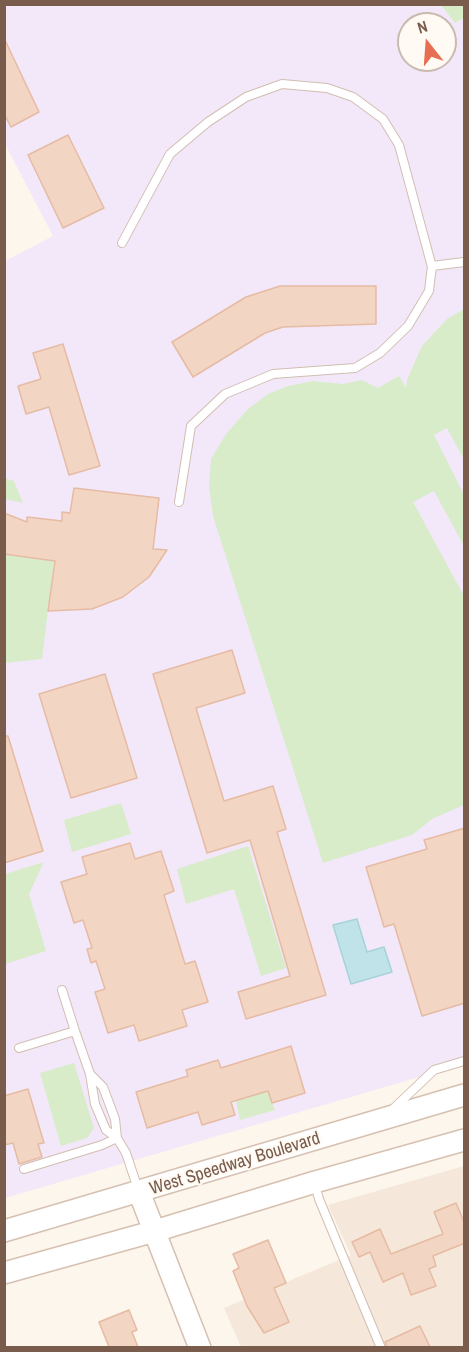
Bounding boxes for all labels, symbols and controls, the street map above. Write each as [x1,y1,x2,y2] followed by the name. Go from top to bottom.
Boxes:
[397,12,457,72] north arrow
[415,15,430,39] text: N
[147,1128,323,1200] street label: West Speedway Boulevard

